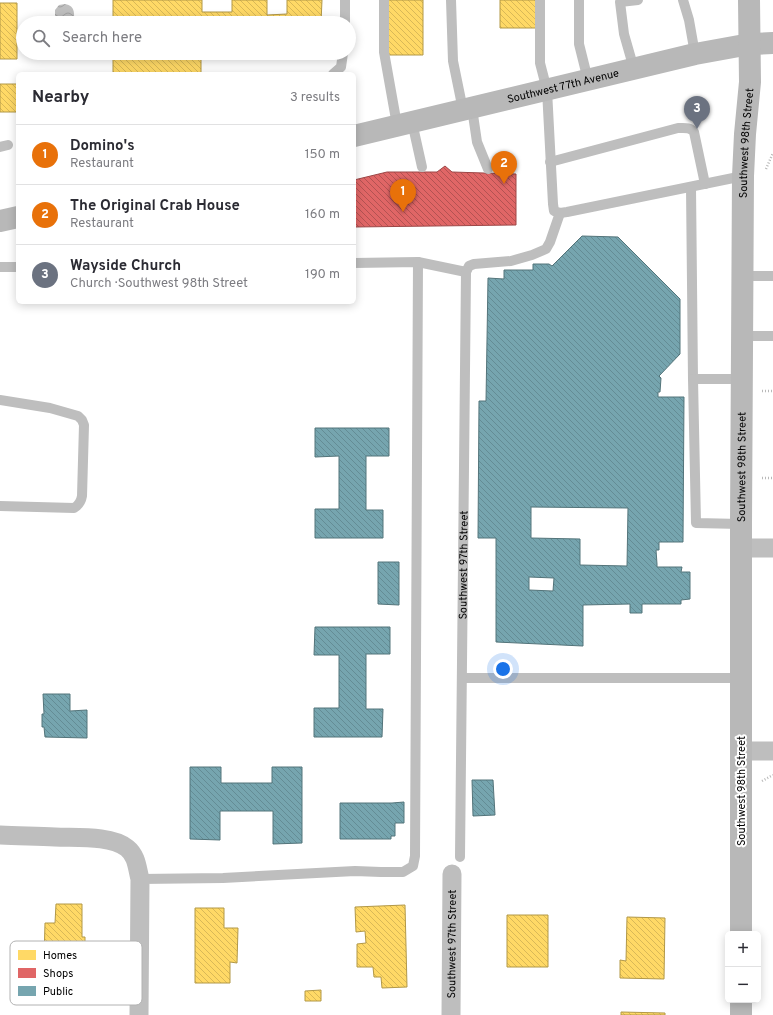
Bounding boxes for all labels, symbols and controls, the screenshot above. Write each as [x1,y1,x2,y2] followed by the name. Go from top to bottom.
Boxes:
[16,16,356,60] search box
[30,27,52,49] icon: search
[62,29,142,48] text: Search here
[506,67,621,107] street label: Southwest 77th Avenue
[32,87,89,109] text: Nearby
[737,87,757,198] street label: Southwest 98th Street
[290,90,340,106] text: 3 results
[684,96,710,129] pin: 3
[70,137,135,156] text: Domino's
[42,147,48,163] text: 1
[305,147,340,163] text: 150 m
[491,151,517,184] pin: 2
[70,156,134,172] text: Restaurant
[390,179,416,212] pin: 1
[70,197,240,216] text: The Original Crab House
[41,207,49,223] text: 2
[305,207,340,223] text: 160 m
[70,216,134,232] text: Restaurant
[70,257,181,276] text: Wayside Church
[41,267,49,283] text: 3
[305,267,340,283] text: 190 m
[70,276,248,292] text: Church · Southwest 98th Street
[735,412,750,522] street label: Southwest 98th Street
[456,510,472,620] street label: Southwest 97th Street
[493,659,513,679] your location
[735,736,749,846] street label: Southwest 98th Street
[445,889,460,999] street label: Southwest 97th Street
[725,931,761,1003] map controls
[725,931,761,967] button: +
[10,941,142,1005] legend
[43,949,77,963] text: Homes
[43,967,73,981] text: Shops
[725,967,761,1003] button: −
[43,985,73,999] text: Public

